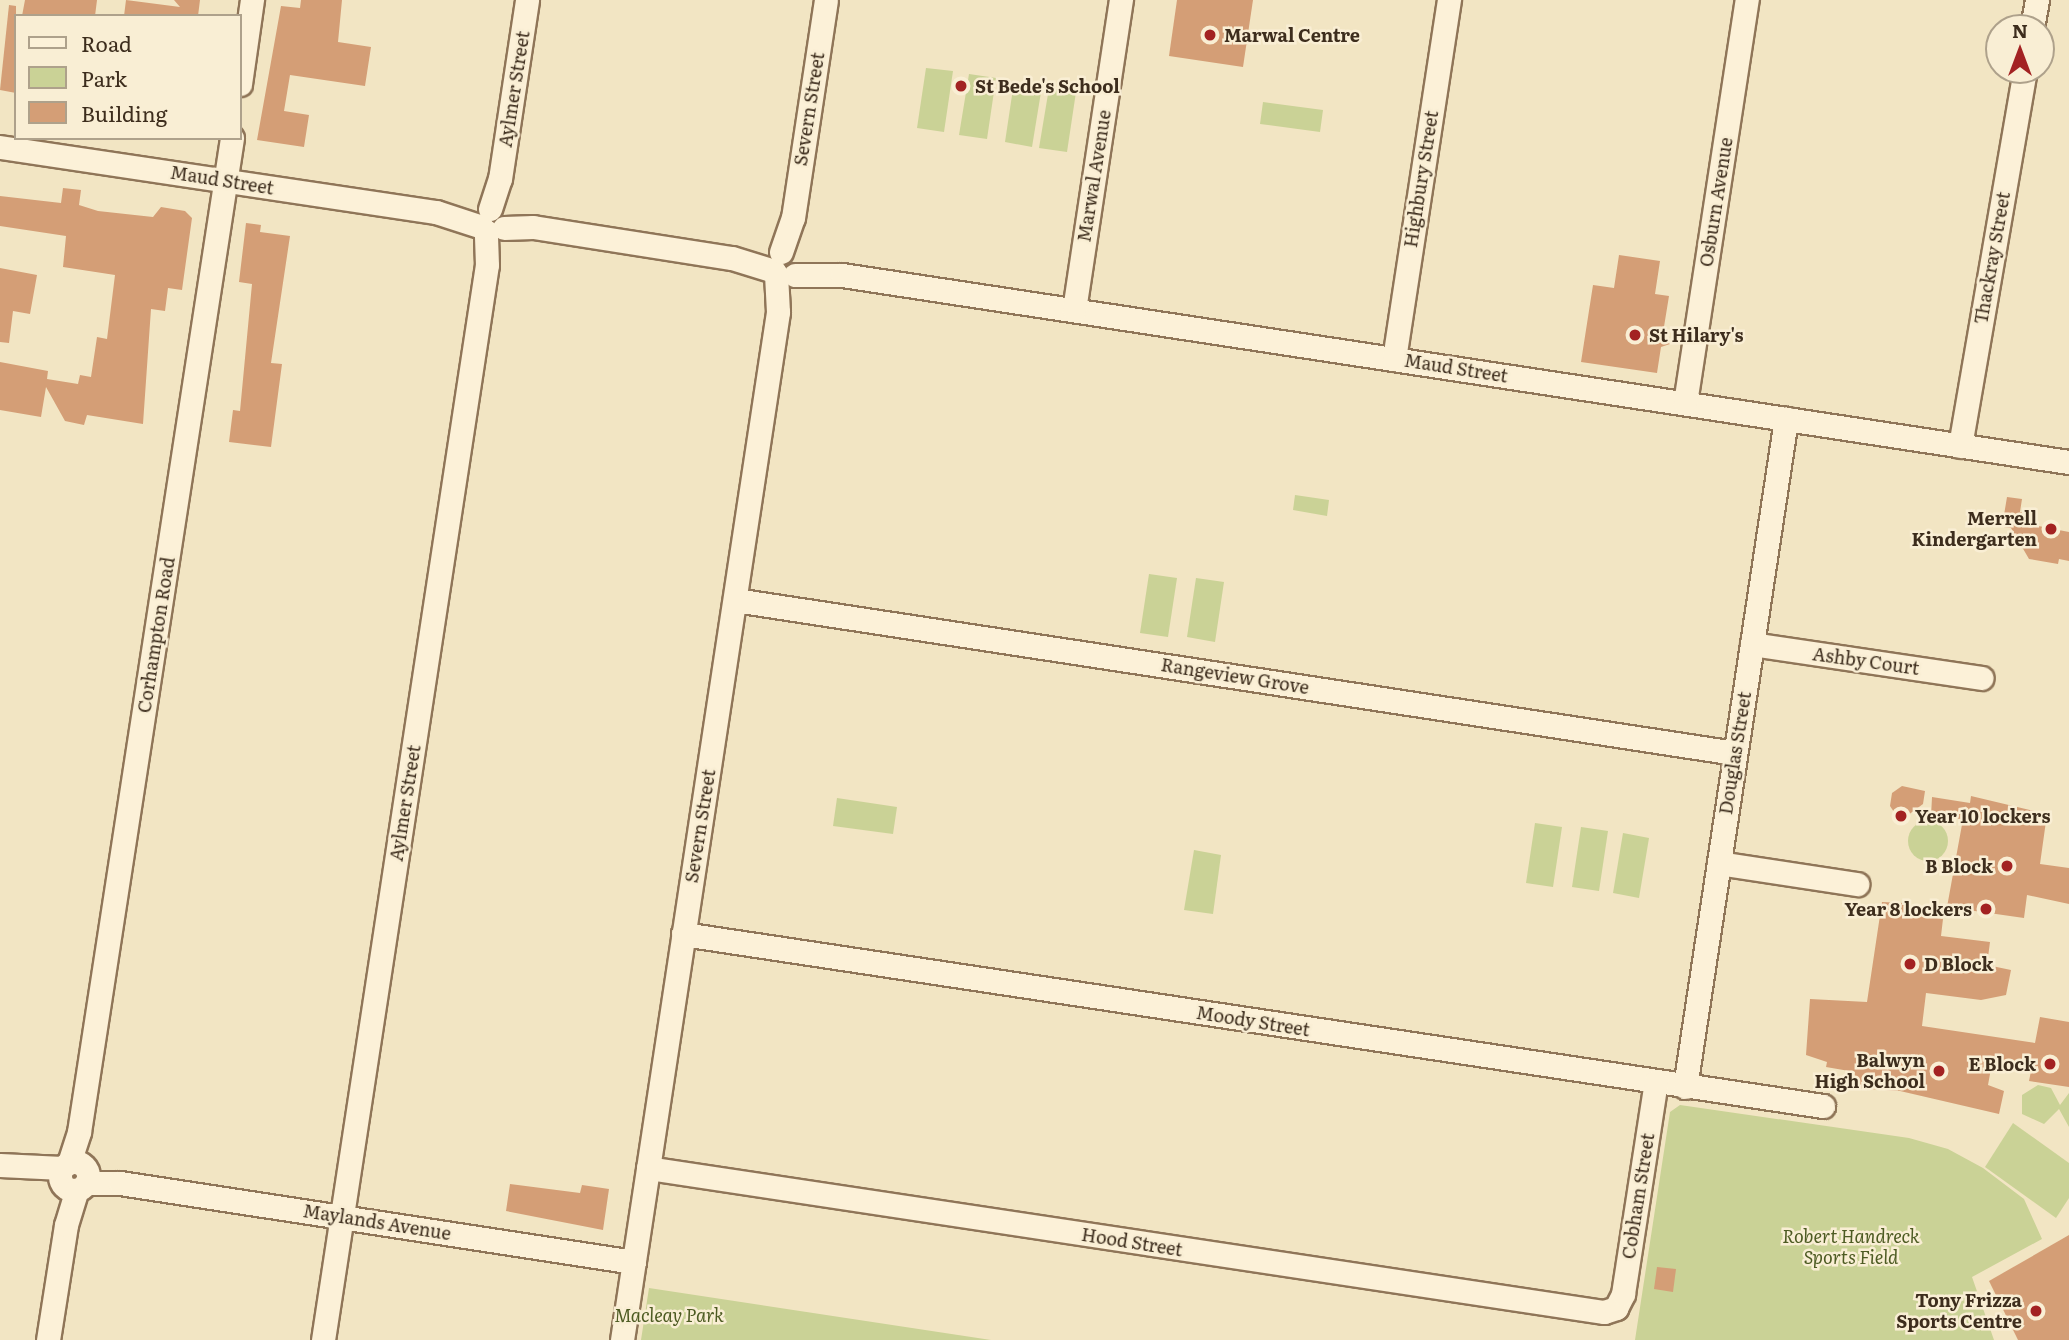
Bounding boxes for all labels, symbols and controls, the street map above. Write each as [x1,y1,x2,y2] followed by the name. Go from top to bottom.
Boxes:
[14,14,242,140] legend
[1985,14,2055,84] north arrow
[2012,16,2028,44] text: N
[1224,24,1360,46] place label: Marwal Centre
[81,27,132,58] text: Road
[1202,27,1218,43] marker: Marwal Centre
[494,29,534,149] street label: Aylmer Street
[789,51,829,167] street label: Severn Street
[81,62,127,93] text: Park
[975,75,1120,97] place label: St Bede's School
[953,78,969,94] marker: St Bede's School
[81,97,167,128] text: Building
[1073,108,1115,244] street label: Marwal Avenue
[1399,109,1443,249] street label: Highbury Street
[1695,136,1737,268] street label: Osburn Avenue
[169,161,275,199] street label: Maud Street
[1970,190,2014,326] street label: Thackray Street
[1649,324,1744,346] place label: St Hilary's
[1627,327,1643,343] marker: St Hilary's
[1403,349,1509,387] street label: Maud Street
[1911,508,2037,550] place label: Merrell Kindergarten
[2043,521,2059,537] marker: Merrell Kindergarten
[133,556,179,714] street label: Corhampton Road
[1811,643,1921,679] street label: Ashby Court
[1159,654,1311,698] street label: Rangeview Grove
[1715,690,1755,816] street label: Douglas Street
[385,743,425,863] street label: Aylmer Street
[680,768,720,884] street label: Severn Street
[1915,805,2050,827] place label: Year 10 lockers
[1893,808,1909,824] marker: Year 10 lockers
[1925,855,1993,877] place label: B Block
[1999,858,2015,874] marker: B Block
[1845,898,1972,920] place label: Year 8 lockers
[1978,901,1994,917] marker: Year 8 lockers
[1924,953,1994,975] place label: D Block
[1902,956,1918,972] marker: D Block
[1195,1001,1311,1041] street label: Moody Street
[1815,1050,1925,1092] place label: Balwyn High School
[1969,1053,2036,1075] place label: E Block
[2042,1056,2058,1072] marker: E Block
[1931,1063,1947,1079] marker: Balwyn High School
[1617,1131,1659,1261] street label: Cobham Street
[301,1200,453,1244] street label: Maylands Avenue
[1080,1223,1184,1261] street label: Hood Street
[1782,1226,1920,1268] park label: Robert Handreck Sports Field
[1896,1290,2022,1332] place label: Tony Frizza Sports Centre
[2028,1303,2044,1319] marker: Tony Frizza Sports Centre
[614,1304,724,1326] park label: Macleay Park

